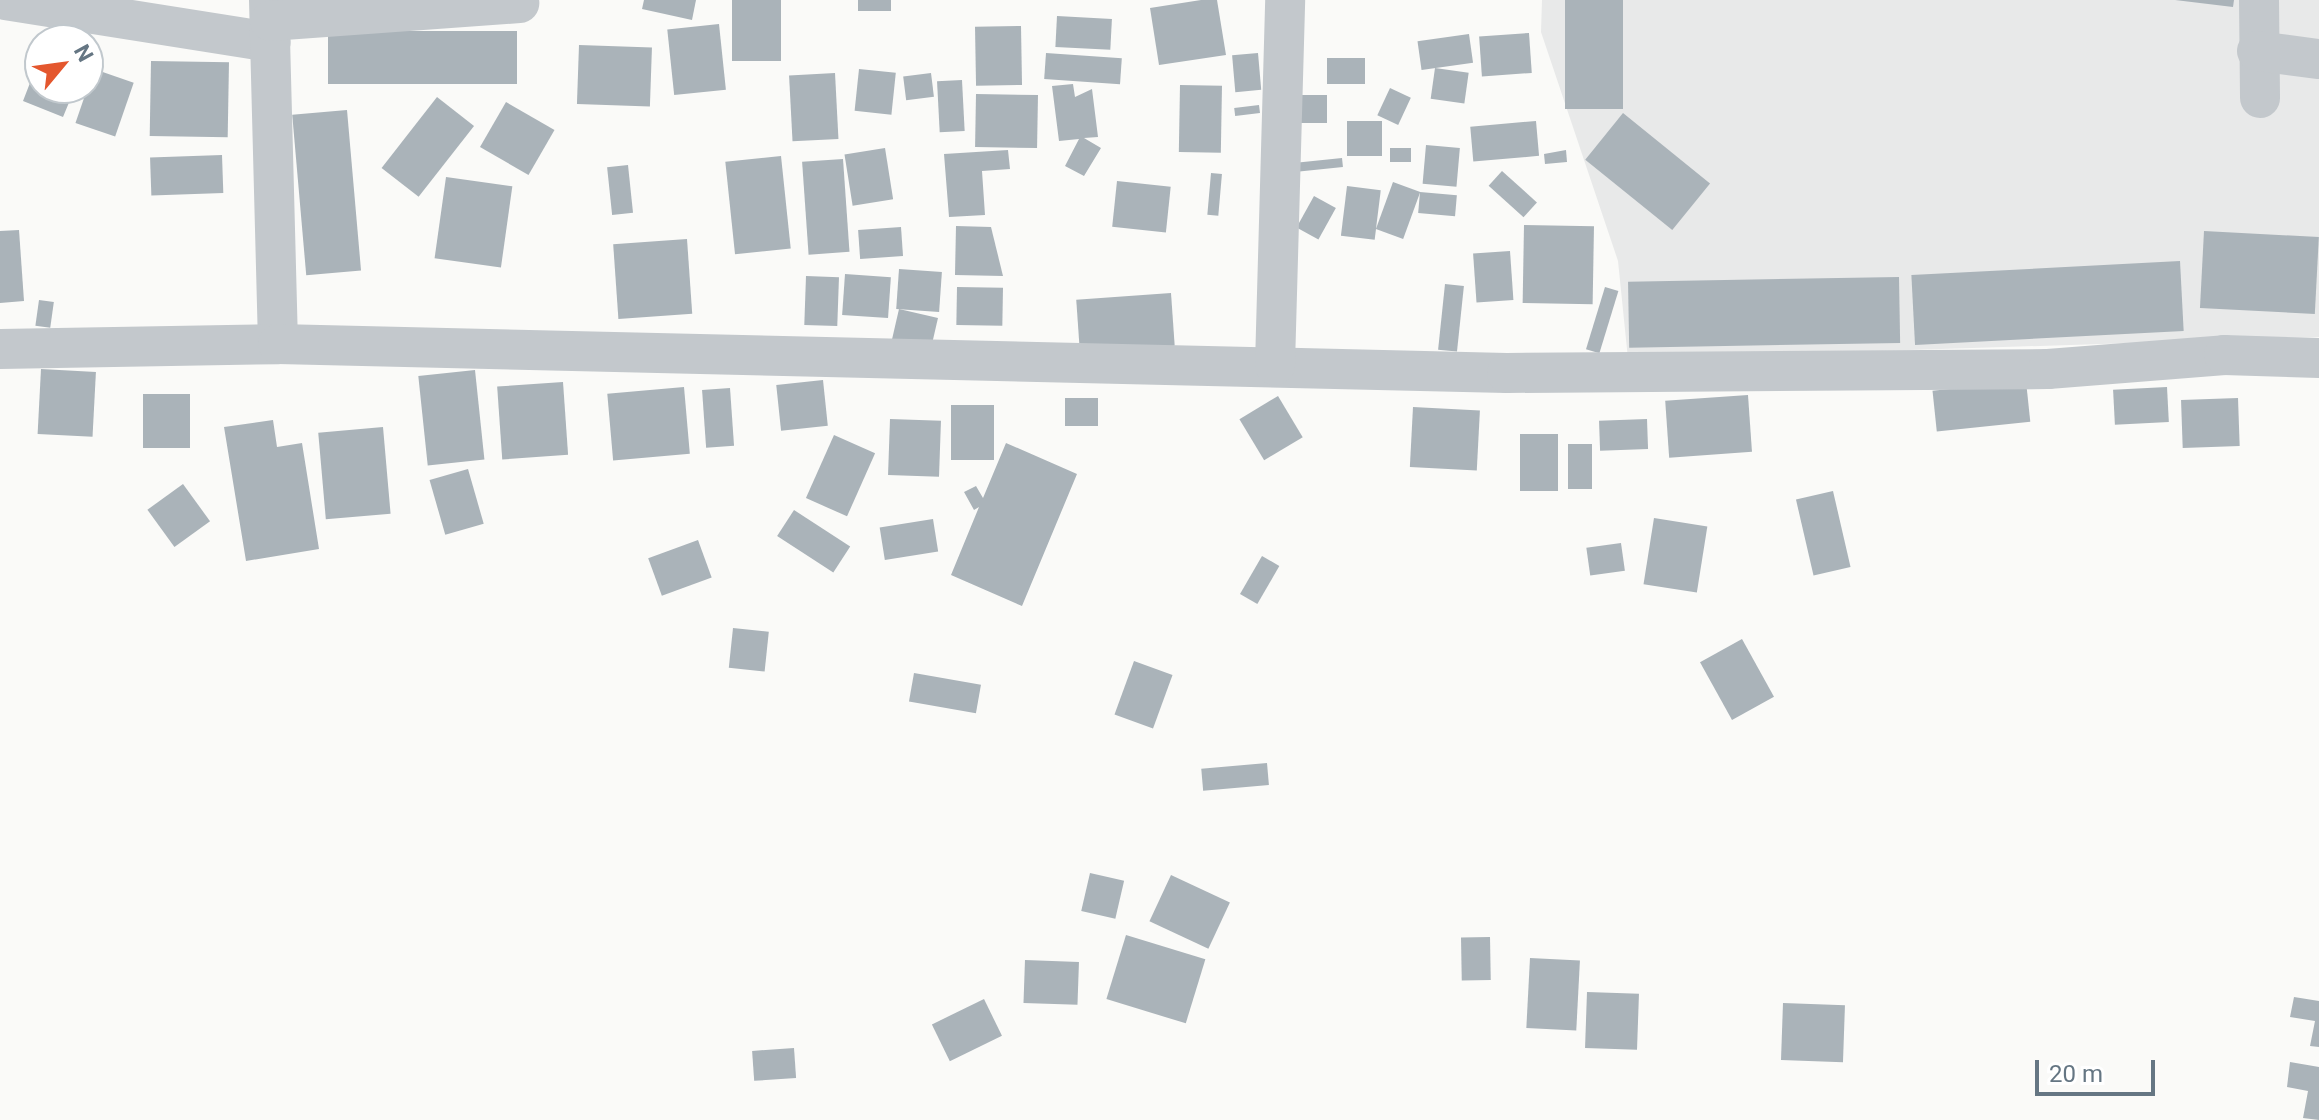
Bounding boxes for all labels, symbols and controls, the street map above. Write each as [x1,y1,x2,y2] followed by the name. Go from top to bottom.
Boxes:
[24,24,104,104] north arrow
[69,40,98,66] text: N
[2039,1044,2159,1094] scale bar
[2049,1060,2103,1088] text: 20 m

